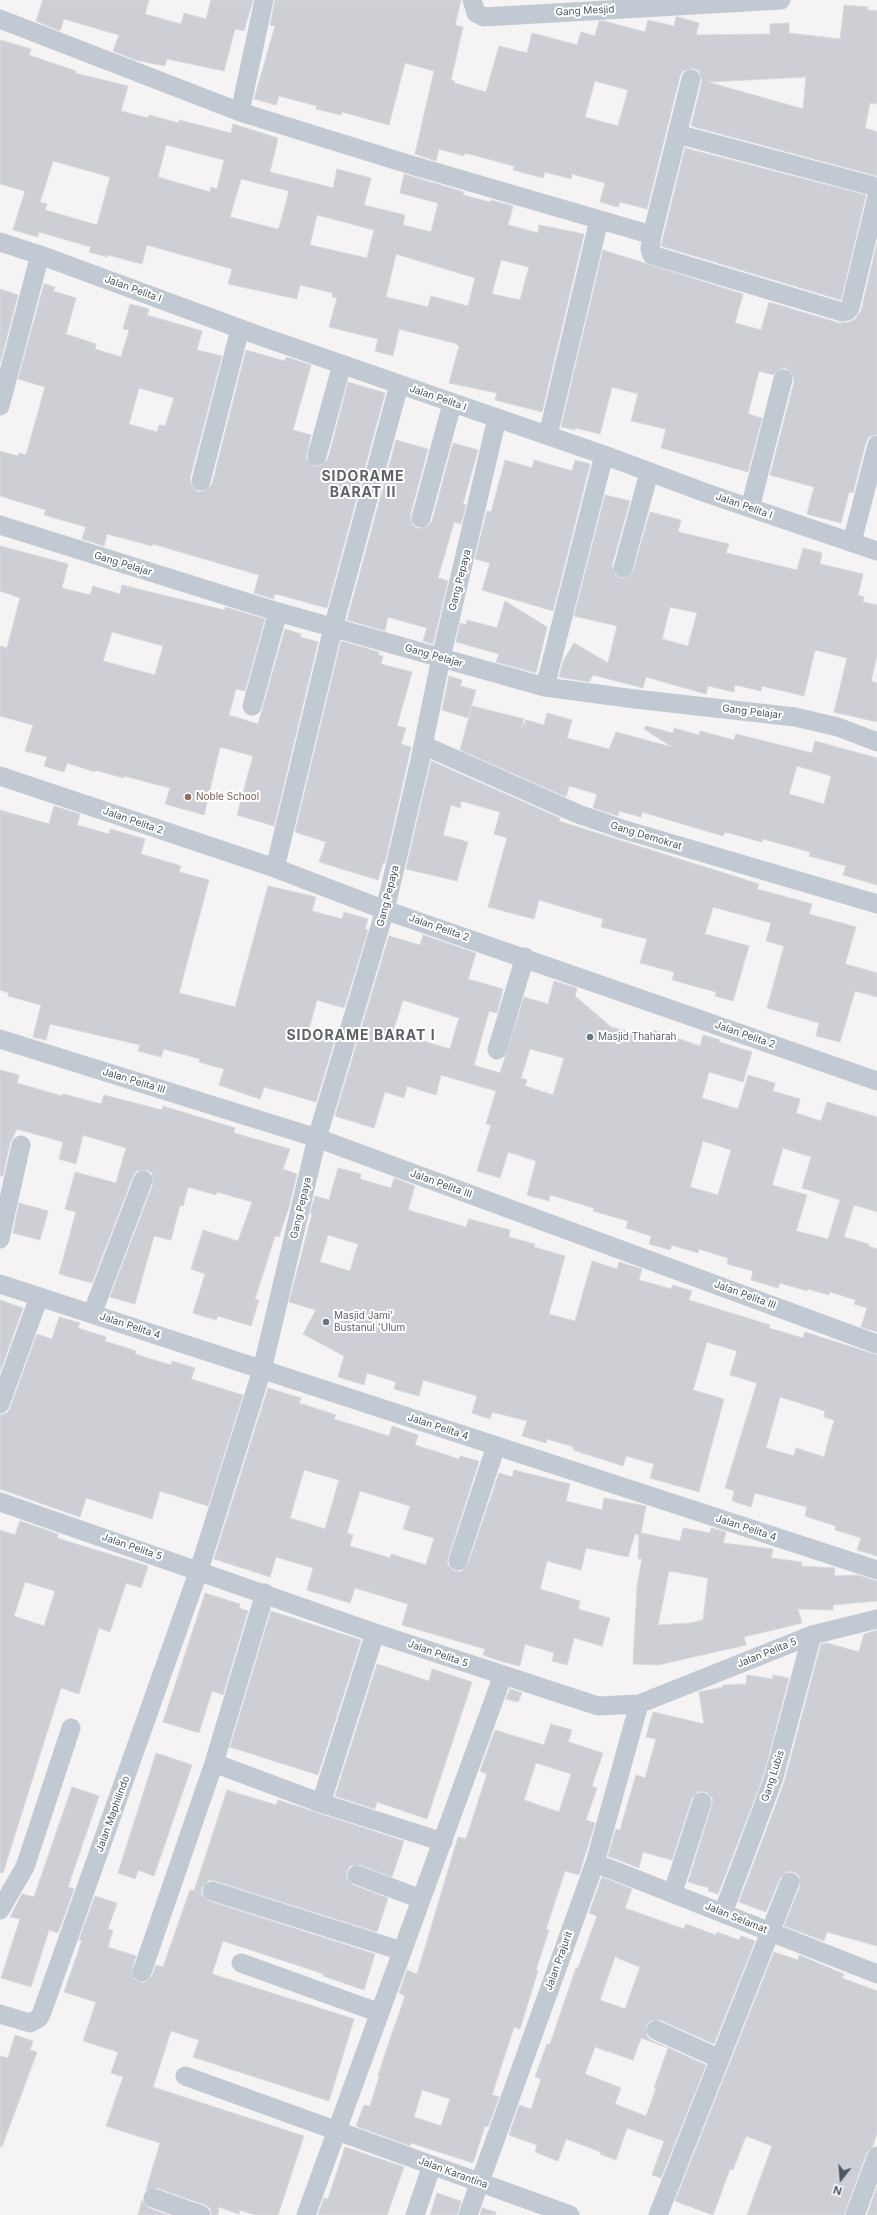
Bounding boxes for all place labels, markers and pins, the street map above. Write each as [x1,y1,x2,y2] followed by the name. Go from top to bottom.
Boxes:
[196,791,259,803] place label: Noble School
[183,792,193,802] marker: Noble School
[598,1031,677,1043] place label: Masjid Thaharah
[585,1032,595,1042] marker: Masjid Thaharah
[334,1310,405,1334] place label: Masjid Jami' Bustanul 'Ulum
[321,1317,331,1327] marker: Masjid Jami' Bustanul 'Ulum

